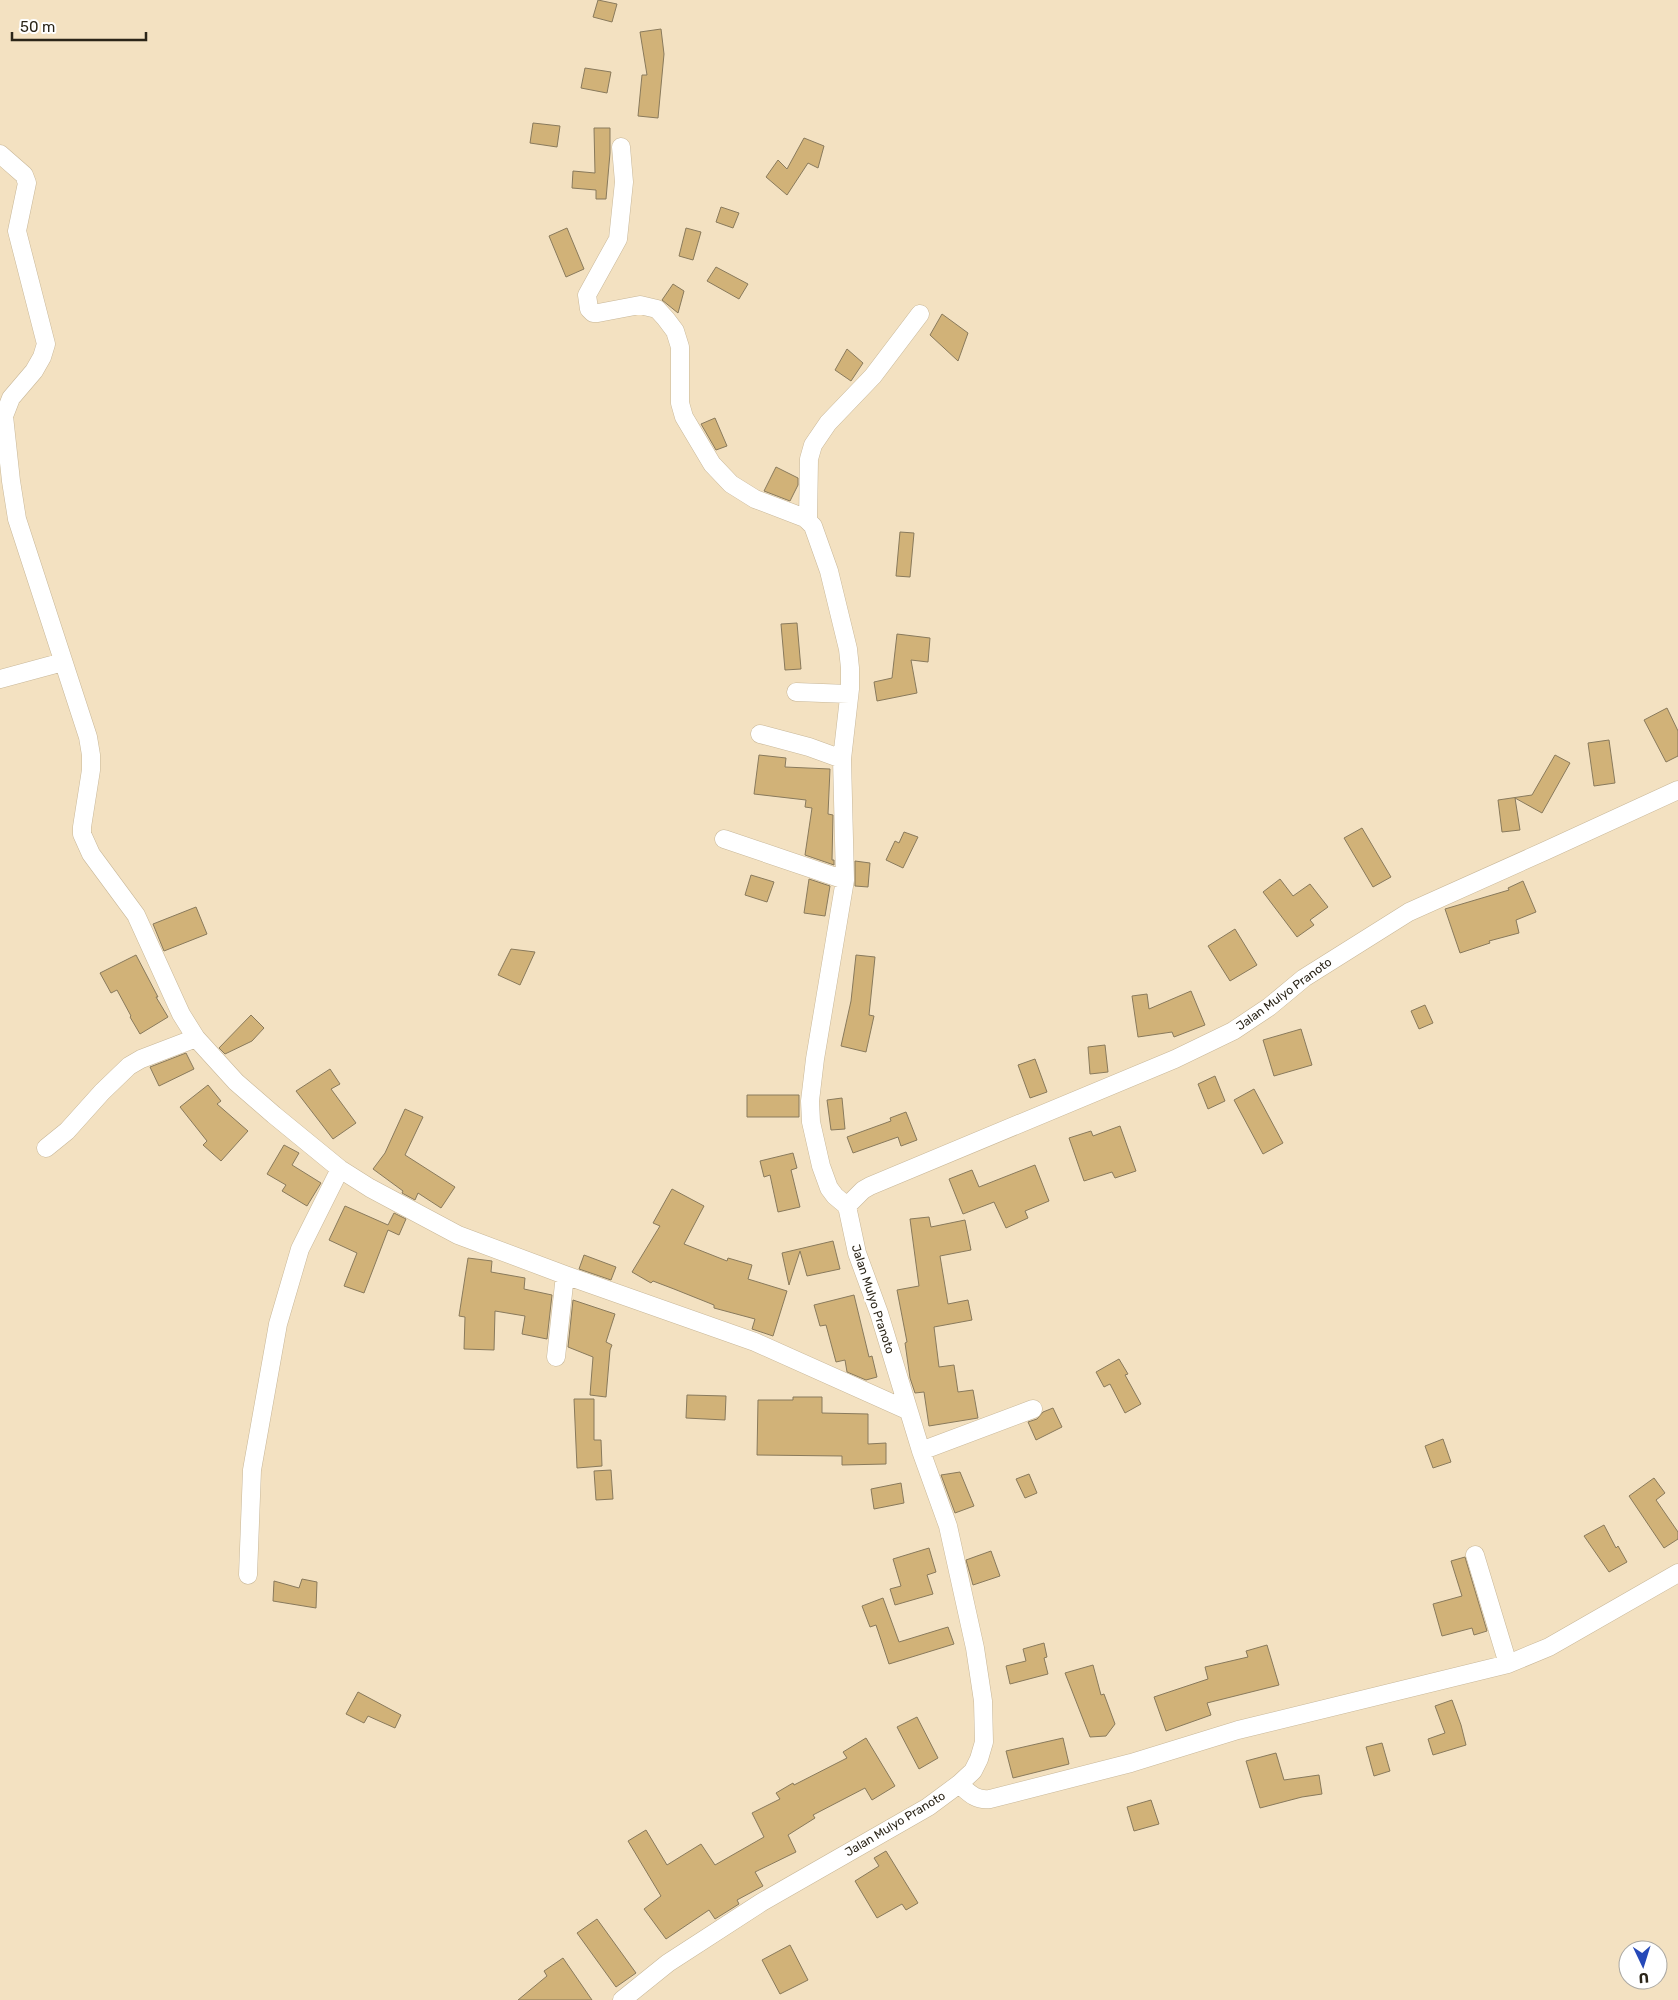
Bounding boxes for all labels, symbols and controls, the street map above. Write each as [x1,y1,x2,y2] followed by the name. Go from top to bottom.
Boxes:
[12,10,146,42] scale bar
[20,18,55,36] text: 50 m
[1234,955,1334,1033] street label: Jalan Mulyo Pranoto
[849,1242,897,1356] street label: Jalan Mulyo Pranoto
[842,1789,948,1859] street label: Jalan Mulyo Pranoto
[1618,1940,1668,1990] north arrow
[1638,1969,1650,1986] text: U

